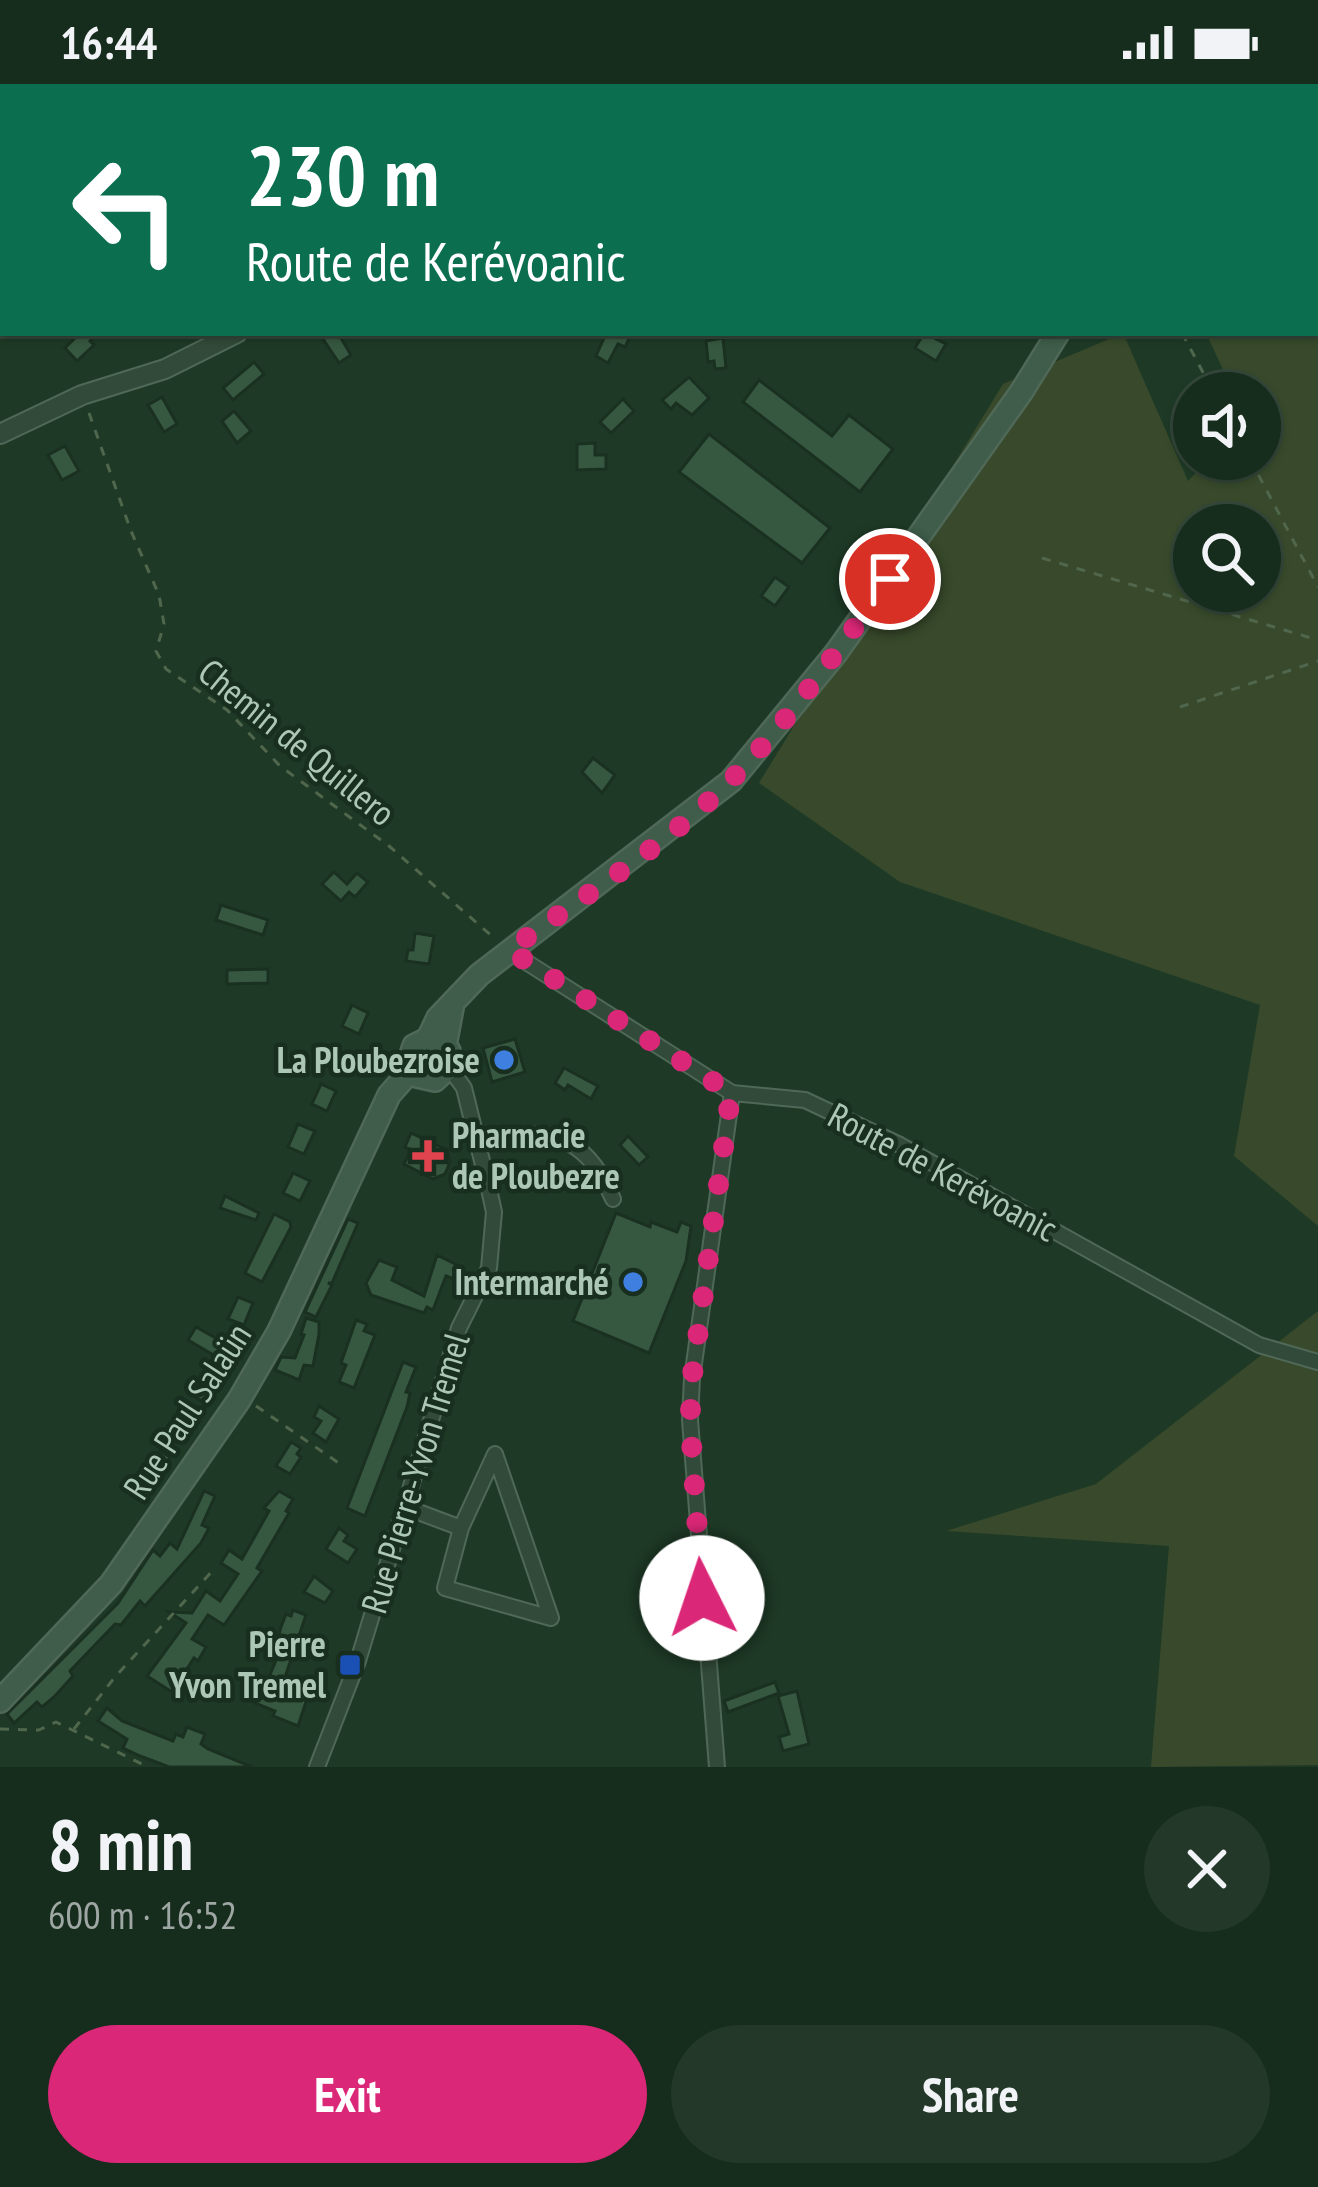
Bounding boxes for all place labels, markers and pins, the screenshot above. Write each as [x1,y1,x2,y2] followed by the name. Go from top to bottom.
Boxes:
[839,528,941,630] pin
[277,1036,480,1083] place label: La Ploubezroise
[491,1047,517,1073] marker: La Ploubezroise
[452,1111,620,1199] place label: Pharmacie de Ploubezre
[415,1143,441,1169] marker: Pharmacie de Ploubezre
[454,1258,609,1305] place label: Intermarché
[620,1269,646,1295] marker: Intermarché
[168,1620,326,1708] place label: Pierre Yvon Tremel
[337,1652,363,1678] marker: Pierre Yvon Tremel

